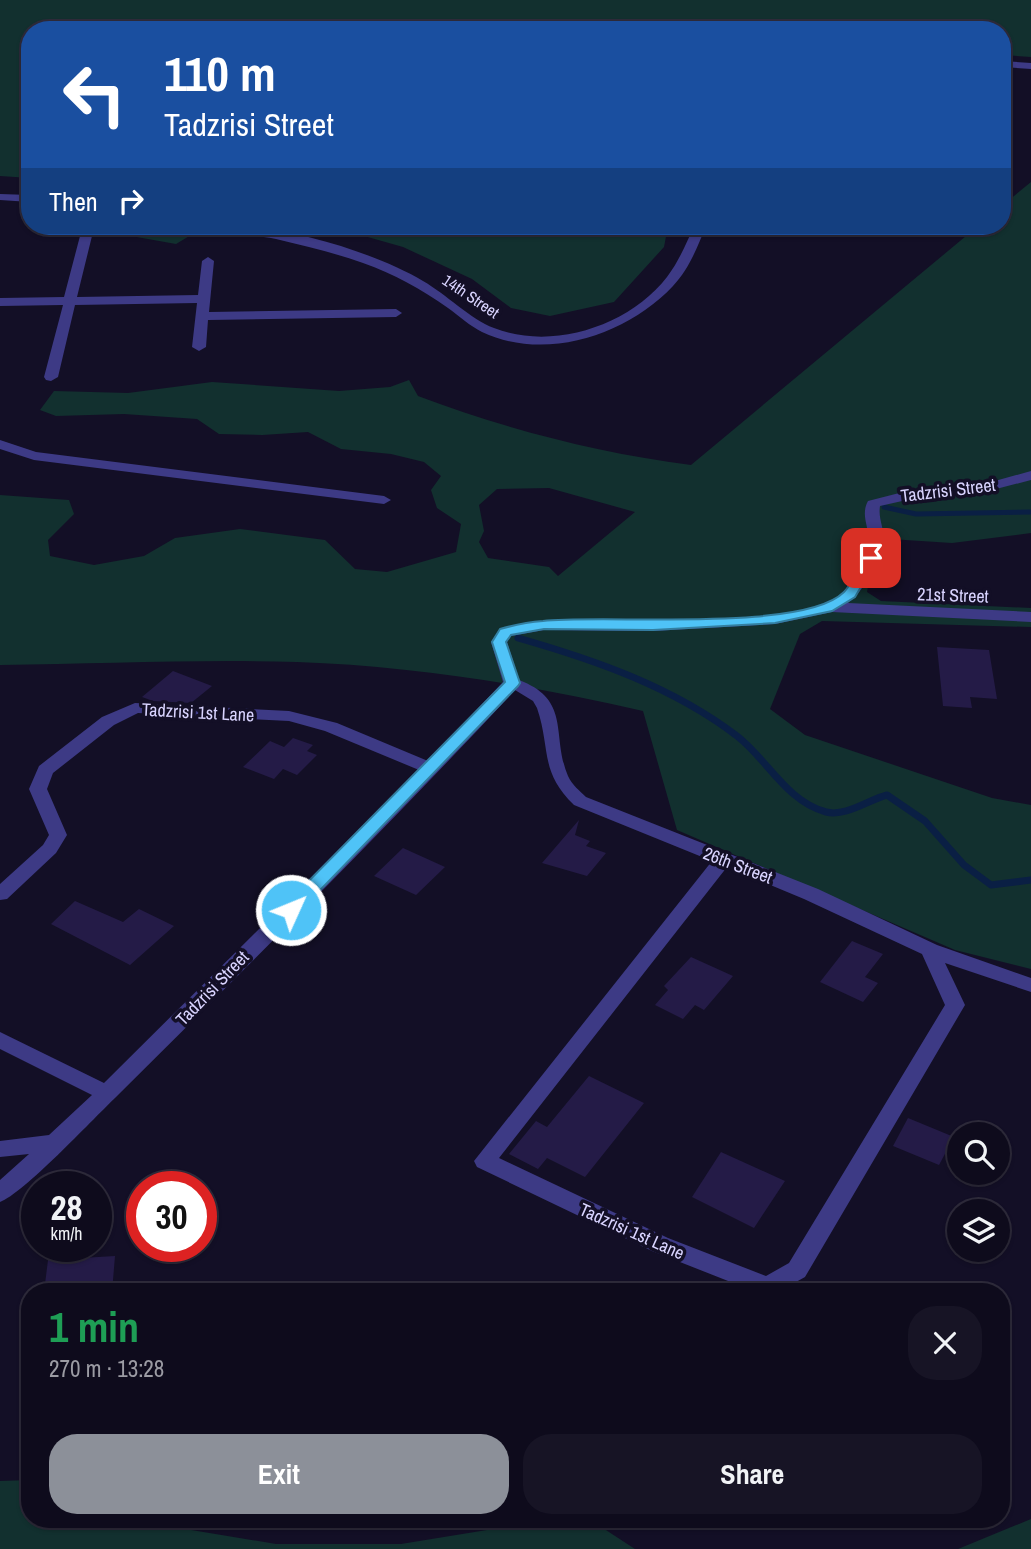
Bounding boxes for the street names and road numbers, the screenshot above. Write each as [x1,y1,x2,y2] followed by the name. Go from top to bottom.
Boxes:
[438,269,504,323] street label: 14th Street
[899,472,997,508] street label: Tadzrisi Street
[917,581,989,609] street label: 21st Street
[141,697,255,727] street label: Tadzrisi 1st Lane
[700,840,776,890] street label: 26th Street
[170,945,254,1031] street label: Tadzrisi Street
[575,1197,689,1265] street label: Tadzrisi 1st Lane

